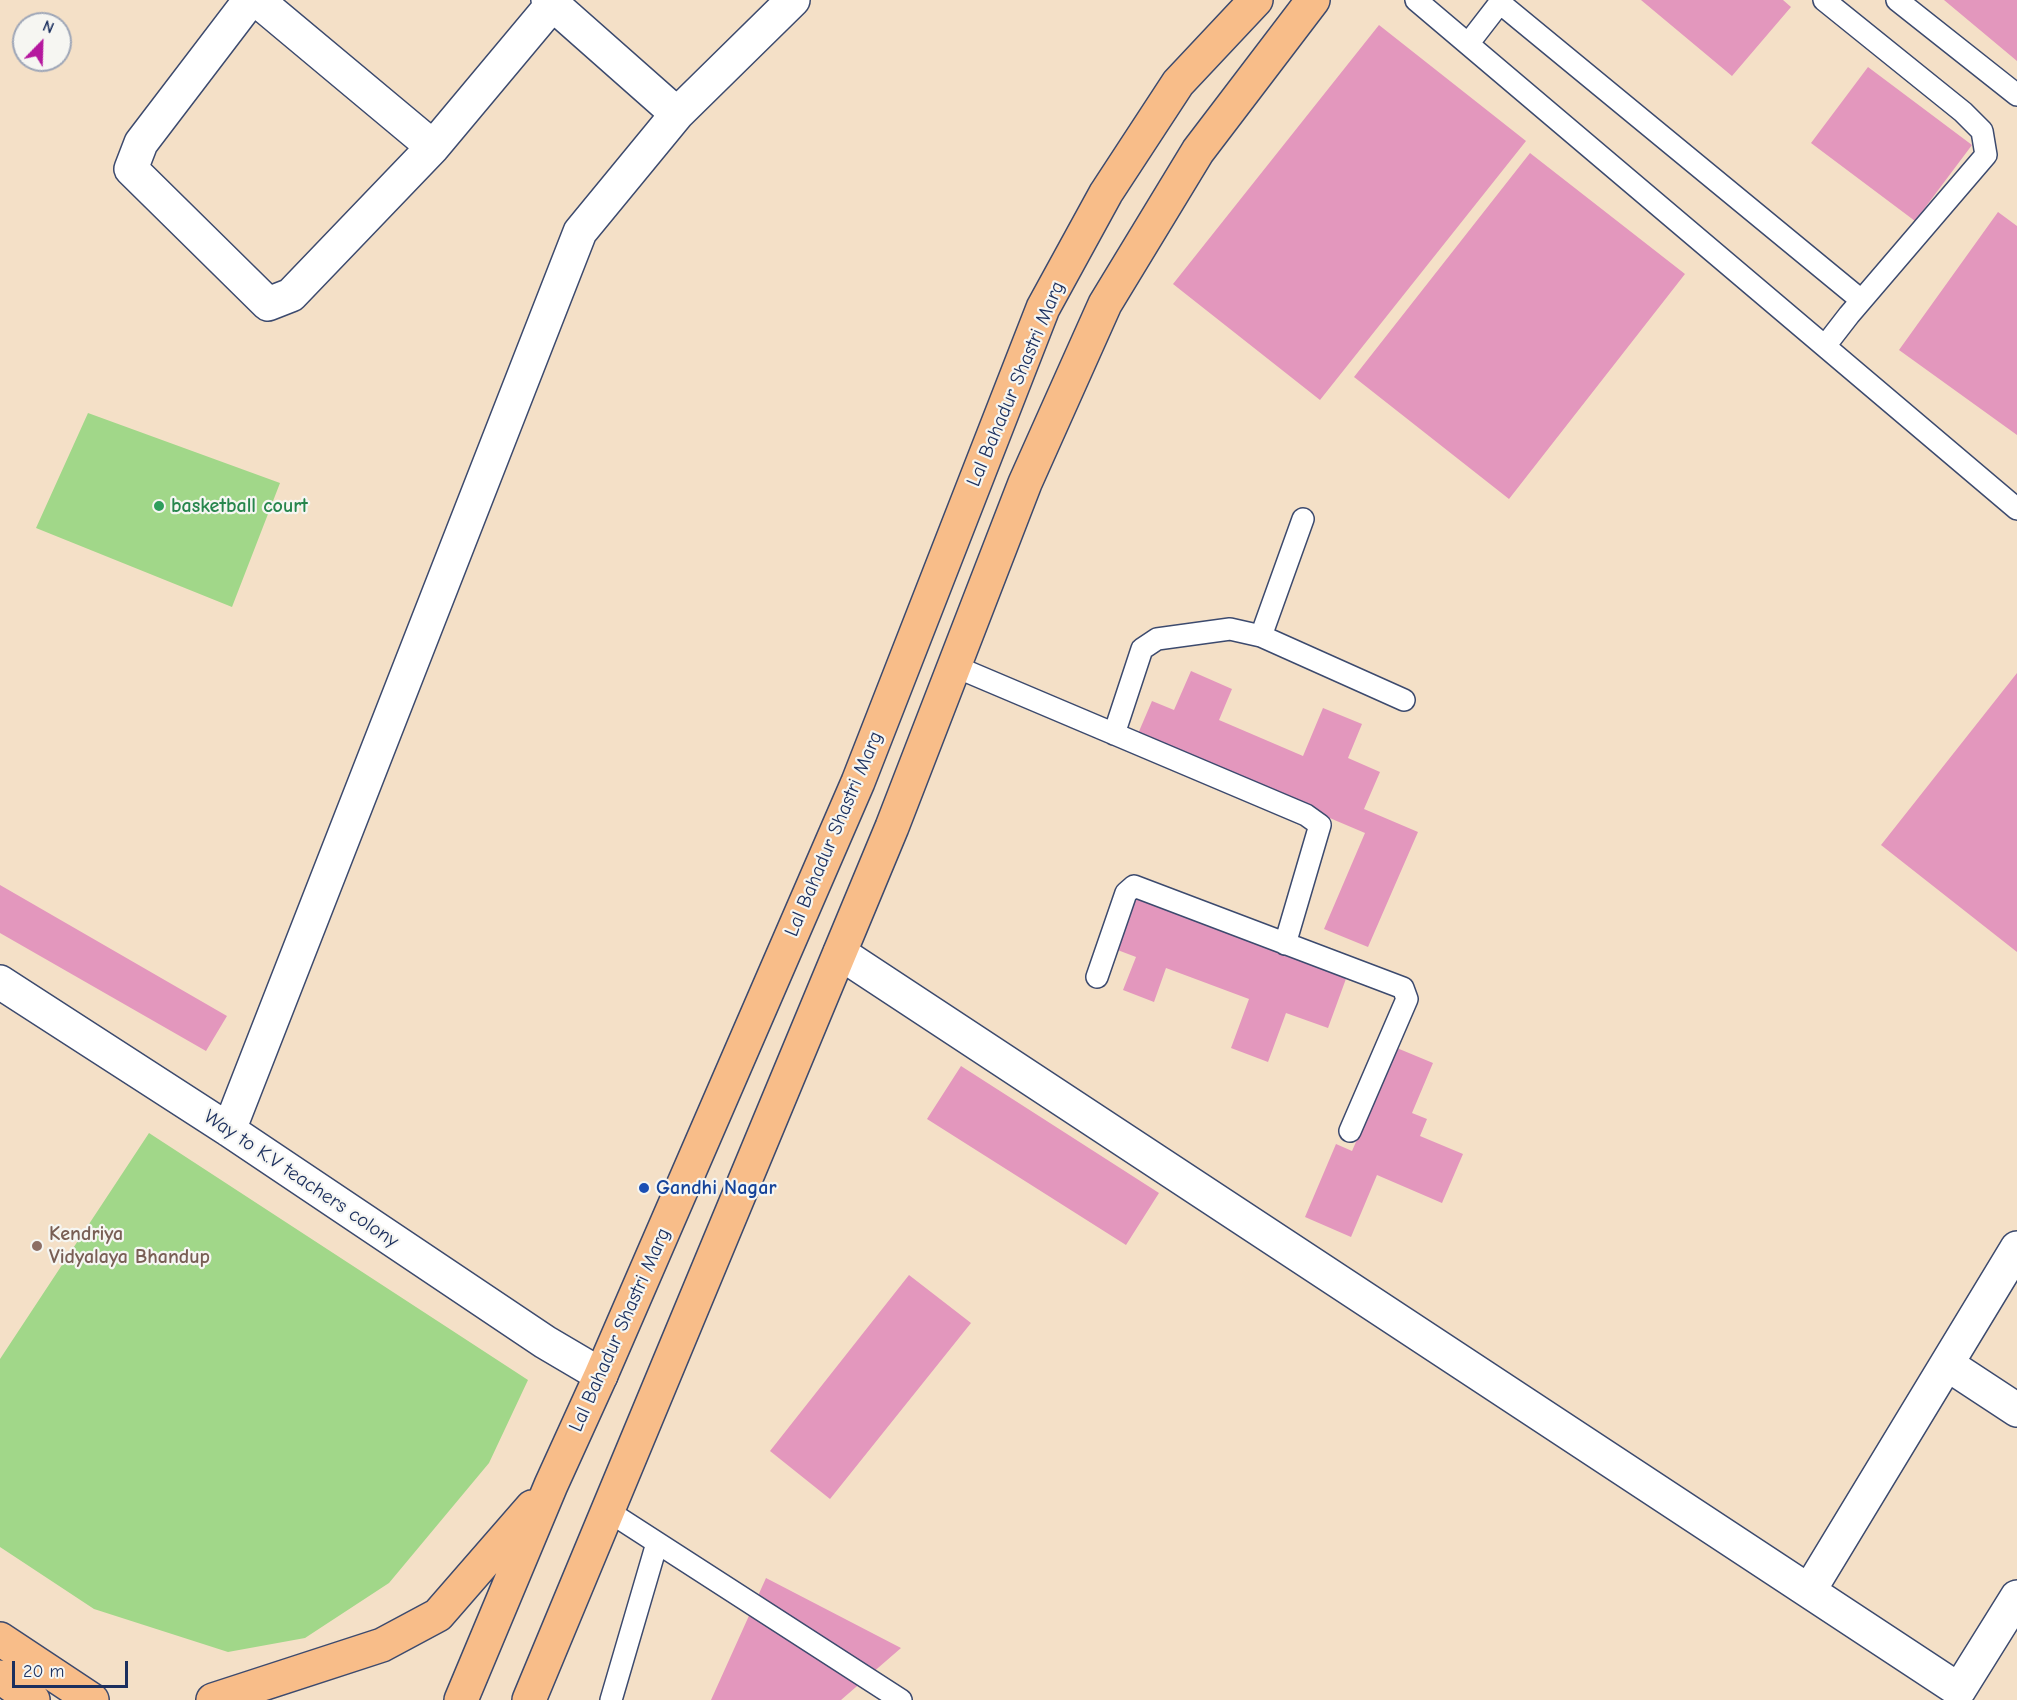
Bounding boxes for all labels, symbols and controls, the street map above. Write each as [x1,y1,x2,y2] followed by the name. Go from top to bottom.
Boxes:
[12,12,72,72] north arrow
[40,17,57,38] text: N
[962,278,1070,490] street label: Lal Bahadur Shastri Marg
[171,494,308,518] place label: basketball court
[152,499,166,513] marker: basketball court
[780,728,888,940] street label: Lal Bahadur Shastri Marg
[199,1105,403,1253] street label: Way to K.V teachers colony
[656,1176,776,1200] place label: Gandhi Nagar
[637,1181,651,1195] marker: Gandhi Nagar
[49,1222,210,1269] place label: Kendriya Vidyalaya Bhandup
[564,1224,676,1436] street label: Lal Bahadur Shastri Marg
[30,1239,44,1253] marker: Kendriya Vidyalaya Bhandup
[15,1649,130,1687] scale bar
[23,1661,64,1682] text: 20 m

